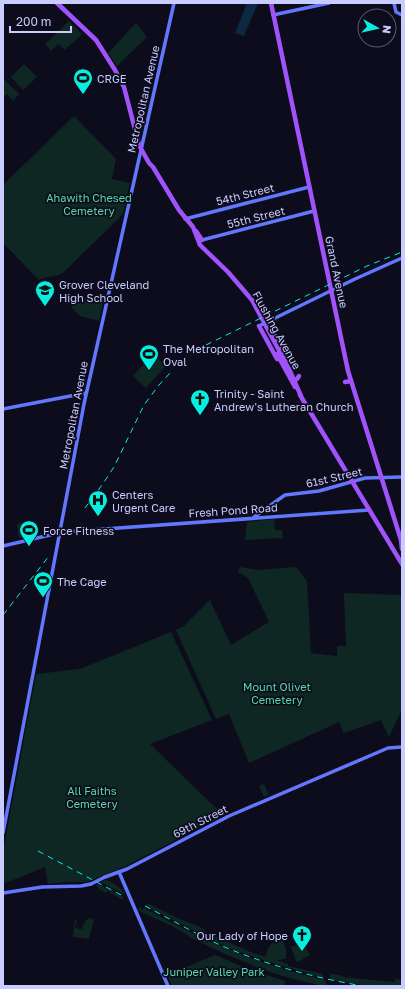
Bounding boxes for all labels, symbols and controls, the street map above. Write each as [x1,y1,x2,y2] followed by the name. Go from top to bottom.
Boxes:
[10,8,71,34] scale bar
[357,8,397,48] north arrow
[16,14,51,29] text: 200 m
[380,24,394,35] text: N
[124,44,162,154] street label: Metropolitan Avenue
[72,67,94,95] sports icon: CRGE
[97,72,127,85] place label: CRGE
[215,180,275,208] street label: 54th Street
[46,191,132,217] park label: Ahawith Chesed Cemetery
[226,204,286,230] street label: 55th Street
[323,235,351,309] street label: Grand Avenue
[59,278,149,304] place label: Grover Cleveland High School
[34,279,56,307] school or university icon: Grover Cleveland High School
[250,289,304,371] street label: Flushing Avenue
[163,342,254,368] place label: The Metropolitan Oval
[138,343,160,371] sports icon: The Metropolitan Oval
[56,360,90,470] street label: Metropolitan Avenue
[214,387,354,413] place label: Trinity - Saint Andrew's Lutheran Church
[189,388,211,416] church icon: Trinity - Saint Andrew's Lutheran Church
[305,464,363,490] street label: 61st Street
[112,488,175,514] place label: Centers Urgent Care
[87,489,109,517] hospital icon: Centers Urgent Care
[188,500,278,520] street label: Fresh Pond Road
[18,519,40,547] sports icon: Force Fitness
[43,524,114,537] place label: Force Fitness
[32,570,54,598] sports icon: The Cage
[57,575,107,588] place label: The Cage
[243,680,311,706] park label: Mount Olivet Cemetery
[66,784,118,810] park label: All Faiths Cemetery
[170,802,230,840] street label: 69th Street
[291,924,313,952] church icon: Our Lady of Hope
[197,929,288,942] place label: Our Lady of Hope
[163,965,265,978] park label: Juniper Valley Park

